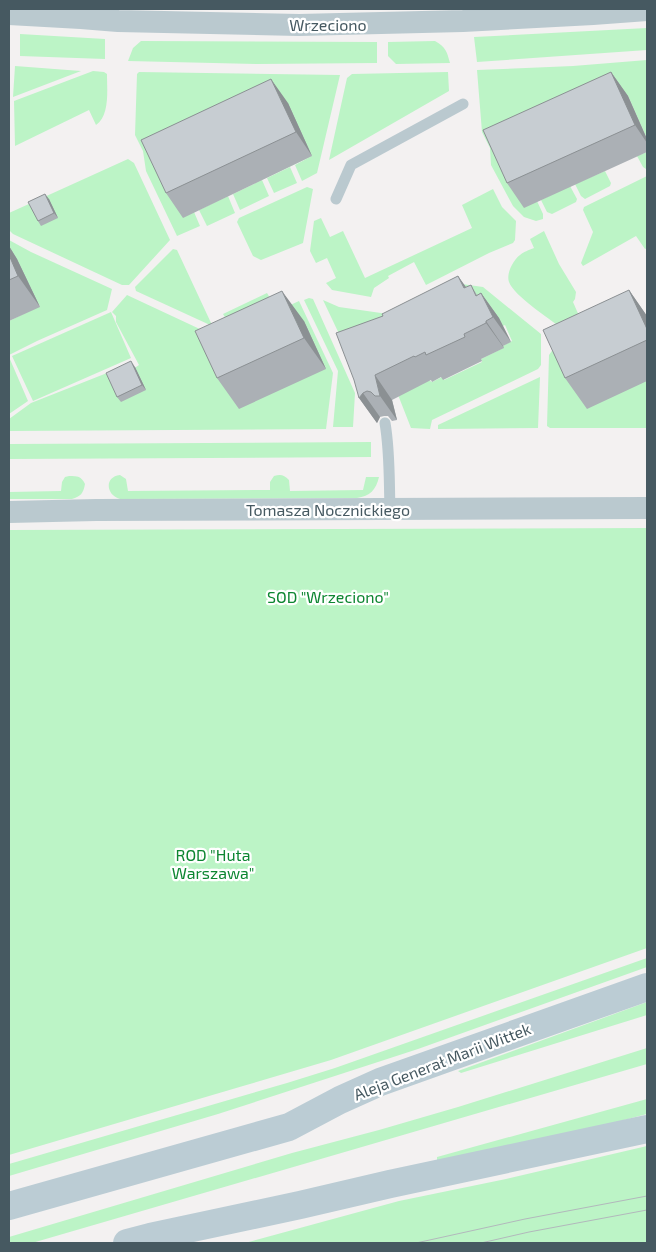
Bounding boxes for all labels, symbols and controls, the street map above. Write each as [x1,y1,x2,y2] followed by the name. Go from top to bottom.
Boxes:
[289,15,367,34] street label: Wrzeciono
[246,500,410,519] street label: Tomasza Nocznickiego
[267,587,389,606] park label: SOD "Wrzeciono"
[172,845,254,882] park label: ROD "Huta Warszawa"
[351,1018,534,1105] street label: Aleja Generał Marii Wittek

